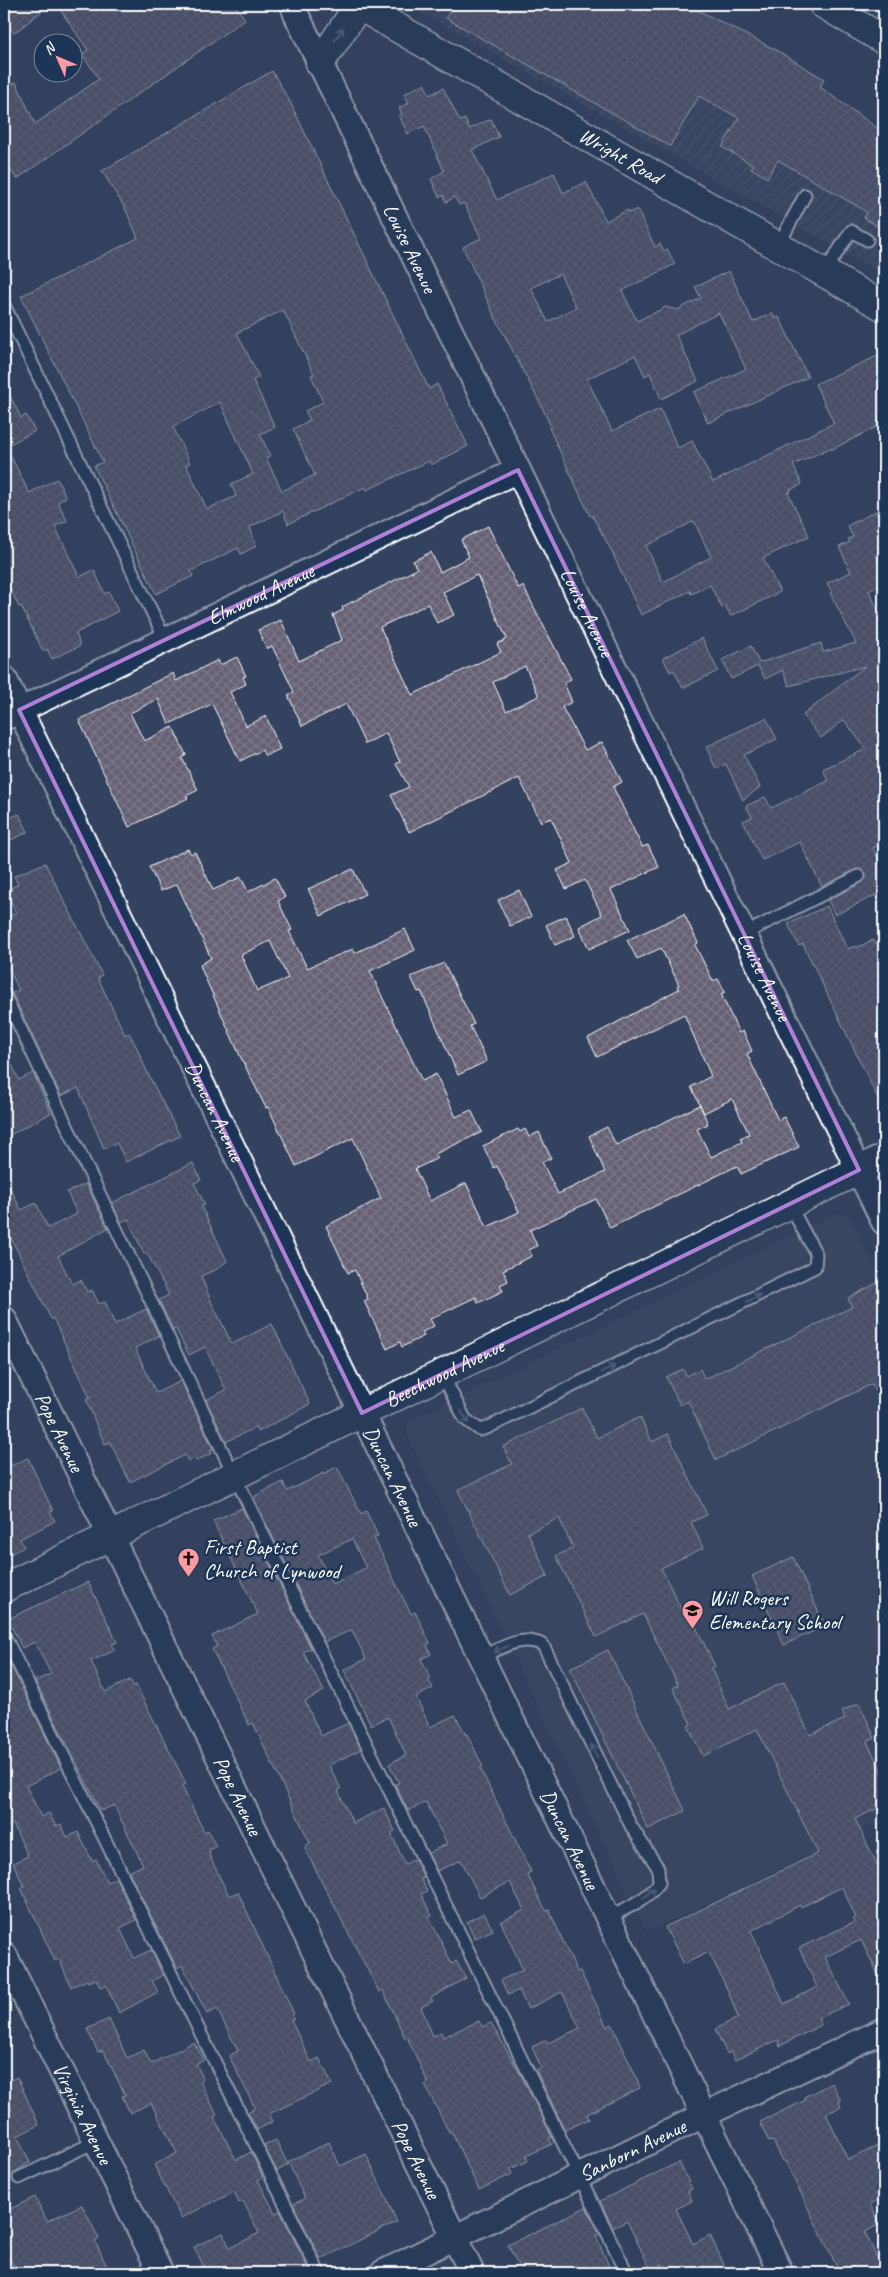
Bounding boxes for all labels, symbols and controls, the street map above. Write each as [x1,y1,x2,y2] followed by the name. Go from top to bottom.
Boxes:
[334,27,344,41] one-way arrow
[32,32,82,82] north arrow
[40,38,60,58] text: N
[575,122,670,192] street label: Wright Road
[377,200,444,299] street label: Louise Avenue
[203,557,319,631] street label: Elmwood Avenue
[555,564,621,663] street label: Louise Avenue
[732,928,798,1027] street label: Louise Avenue
[180,1057,251,1167] street label: Duncan Avenue
[746,1293,761,1302] one-way arrow
[381,1332,510,1413] street label: Beechwood Avenue
[600,1364,615,1373] one-way arrow
[29,1388,90,1477] street label: Pope Avenue
[460,1409,470,1423] one-way arrow
[358,1422,429,1532] street label: Duncan Avenue
[204,1534,342,1584] place label: First Baptist Church of Lynwood
[176,1547,200,1578] church icon: First Baptist Church of Lynwood
[709,1585,844,1635] place label: Will Rogers Elementary School
[681,1598,705,1629] school or university icon: Will Rogers Elementary School
[494,1644,509,1654] one-way arrow
[589,1744,599,1759] one-way arrow
[208,1752,269,1841] street label: Pope Avenue
[534,1785,606,1895] street label: Duncan Avenue
[643,1887,656,1899] one-way arrow
[47,2059,119,2170] street label: Virginia Avenue
[575,2112,691,2187] street label: Sanborn Avenue
[386,2116,447,2204] street label: Pope Avenue

